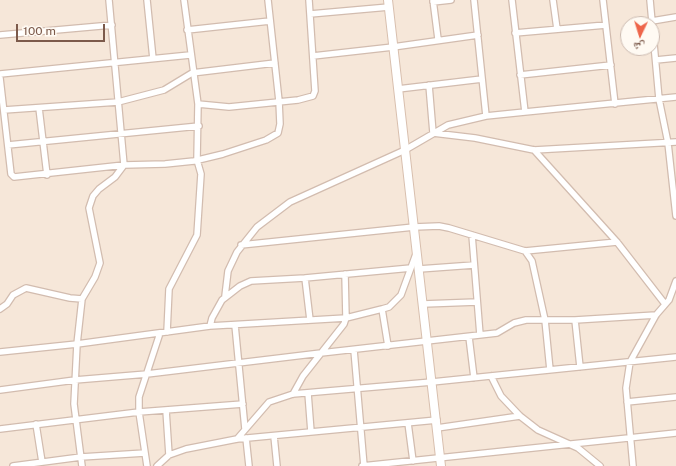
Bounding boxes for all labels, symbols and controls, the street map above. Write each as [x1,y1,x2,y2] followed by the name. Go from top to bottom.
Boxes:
[18,16,107,42] scale bar
[620,16,660,56] north arrow
[23,24,56,38] text: 100 m
[633,41,645,53] text: ش

